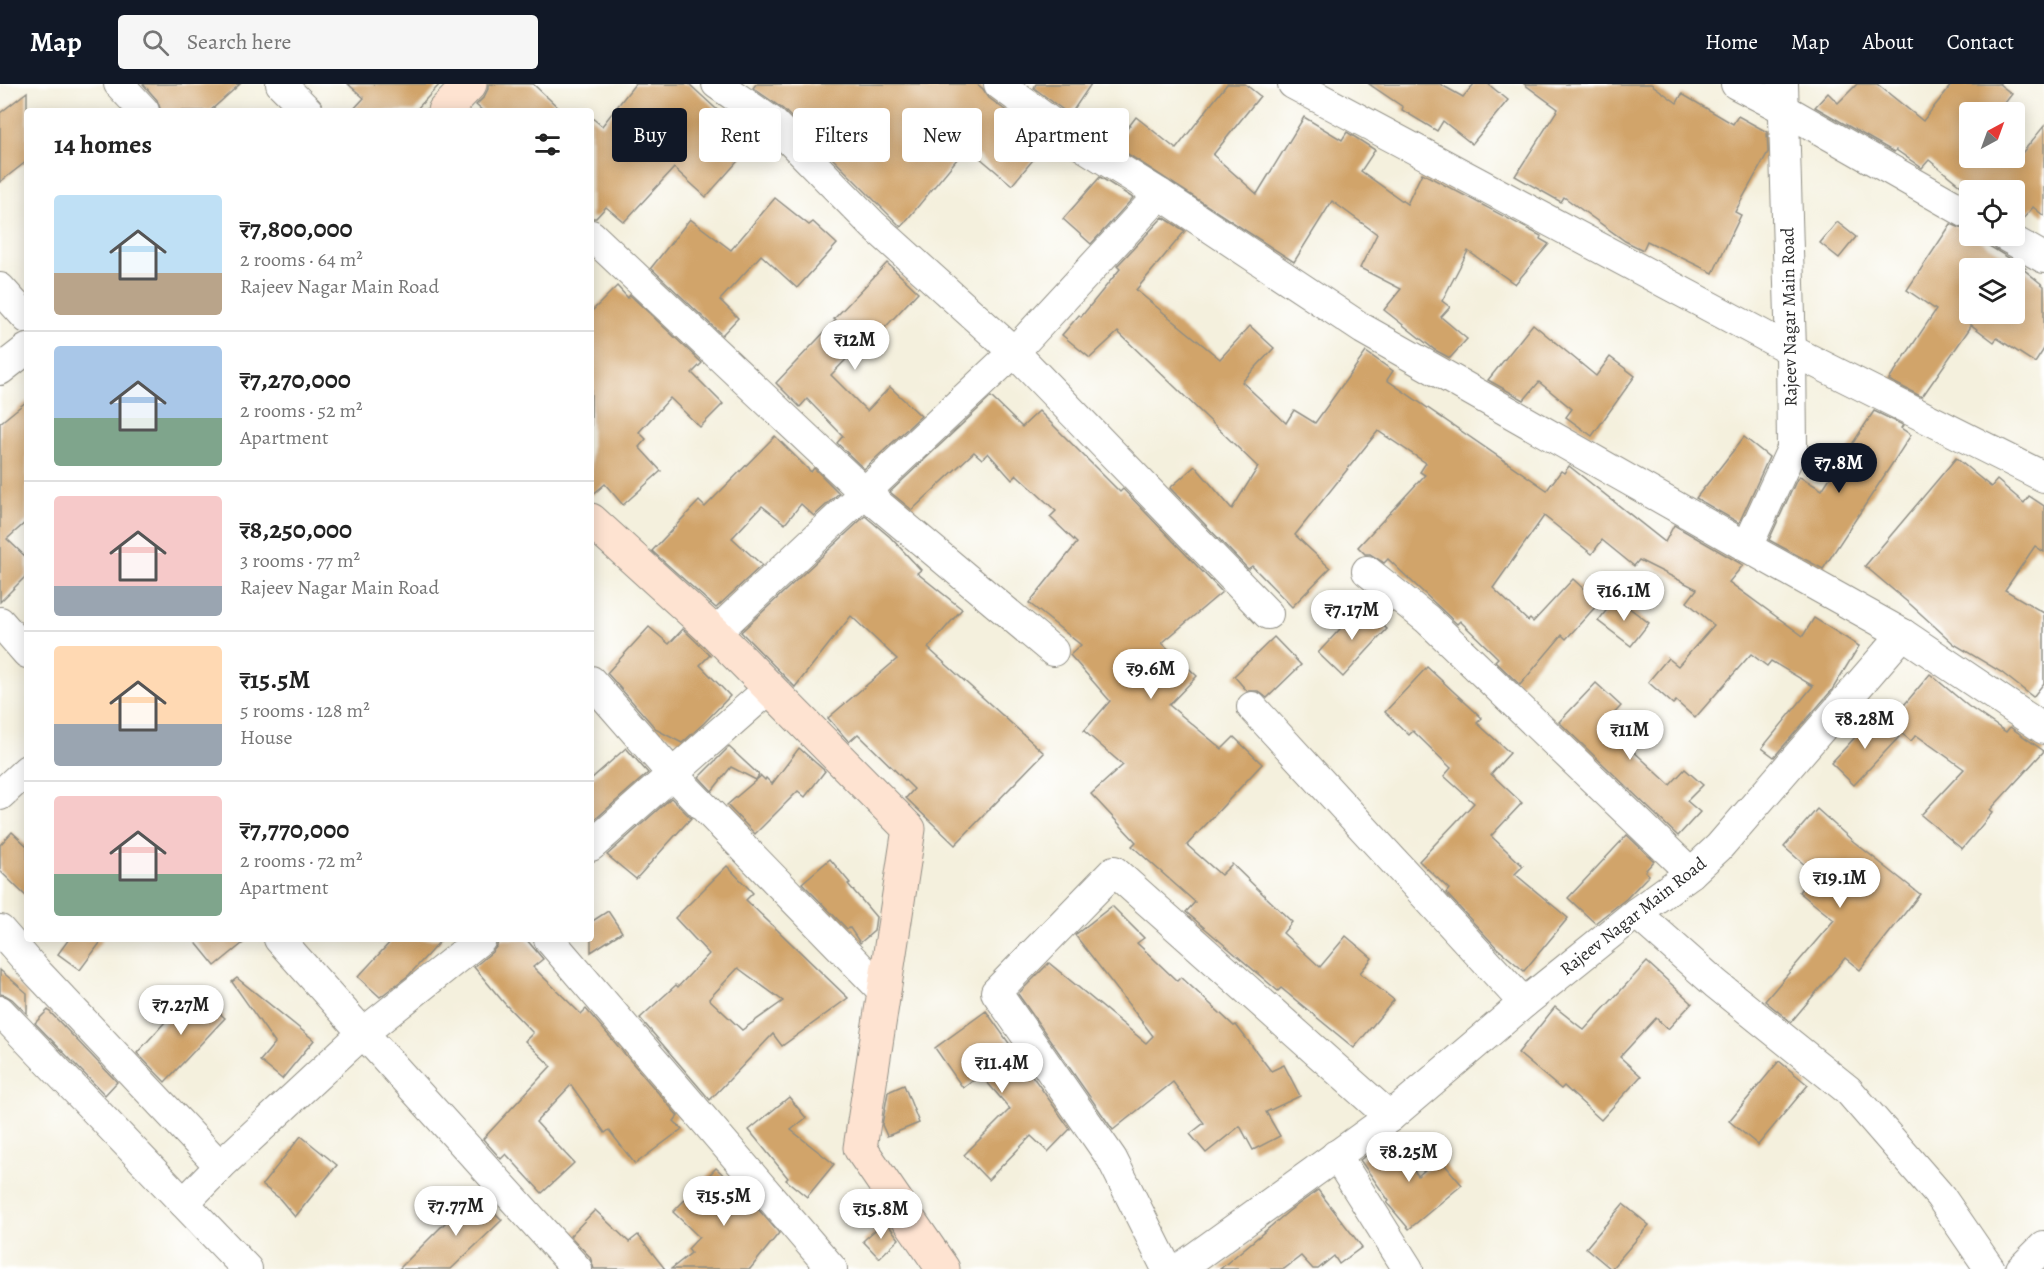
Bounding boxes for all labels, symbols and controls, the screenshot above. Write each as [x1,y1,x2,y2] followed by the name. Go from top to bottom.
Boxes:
[118,15,538,69] search box
[30,23,82,61] text: Map
[139,26,172,59] icon: search
[187,27,291,57] text: Search here
[1705,28,1758,56] text: Home
[1791,28,1829,56] text: Map
[1862,28,1914,56] text: About
[1947,28,2014,56] text: Contact
[1959,102,2025,168] north arrow
[1959,102,2025,324] map controls
[612,108,687,162] chip: Buy
[699,108,781,162] chip: Rent
[793,108,890,162] chip: Filters
[902,108,982,162] chip: New
[994,108,1129,162] chip: Apartment
[54,127,152,162] text: 14 homes
[531,128,564,161] icon: filters
[1959,180,2025,246] button: locate
[240,211,353,246] text: ₹7,800,000
[102,219,174,291] icon: home
[1775,227,1803,407] street label: Rajeev Nagar Main Road
[240,246,363,273] text: 2 rooms · 64 m²
[1959,258,2025,324] button: layers
[240,273,439,300] text: Rajeev Nagar Main Road
[819,320,891,371] pin: ₹12M
[834,326,876,353] text: ₹12M
[240,362,351,397] text: ₹7,270,000
[102,370,174,442] icon: home
[240,397,363,424] text: 2 rooms · 52 m²
[240,424,329,451] text: Apartment
[1797,443,1881,494] pin: ₹7.8M
[1815,449,1863,476] text: ₹7.8M
[240,512,352,547] text: ₹8,250,000
[102,520,174,592] icon: home
[240,547,360,574] text: 3 rooms · 77 m²
[1575,571,1673,622] pin: ₹16.1M
[240,574,439,601] text: Rajeev Nagar Main Road
[1597,577,1651,604] text: ₹16.1M
[1303,590,1401,641] pin: ₹7.17M
[1325,596,1379,623] text: ₹7.17M
[1109,649,1193,700] pin: ₹9.6M
[1127,655,1175,682] text: ₹9.6M
[240,662,310,697] text: ₹15.5M
[102,670,174,742] icon: home
[240,697,370,724] text: 5 rooms · 128 m²
[1816,699,1914,750] pin: ₹8.28M
[1836,705,1894,732] text: ₹8.28M
[1594,710,1666,761] pin: ₹11M
[1611,716,1649,743] text: ₹11M
[240,724,292,751] text: House
[240,812,349,847] text: ₹7,770,000
[102,820,174,892] icon: home
[240,847,362,874] text: 2 rooms · 72 m²
[1555,851,1711,981] street label: Rajeev Nagar Main Road
[1791,858,1889,909] pin: ₹19.1M
[1813,864,1867,891] text: ₹19.1M
[240,874,329,901] text: Apartment
[132,985,230,1036] pin: ₹7.27M
[153,991,209,1018] text: ₹7.27M
[953,1043,1051,1094] pin: ₹11.4M
[975,1049,1029,1076] text: ₹11.4M
[1360,1132,1458,1183] pin: ₹8.25M
[1380,1138,1438,1165] text: ₹8.25M
[675,1176,773,1227] pin: ₹15.5M
[697,1182,751,1209] text: ₹15.5M
[407,1186,505,1237] pin: ₹7.77M
[832,1189,930,1240] pin: ₹15.8M
[428,1192,484,1219] text: ₹7.77M
[853,1195,909,1222] text: ₹15.8M

